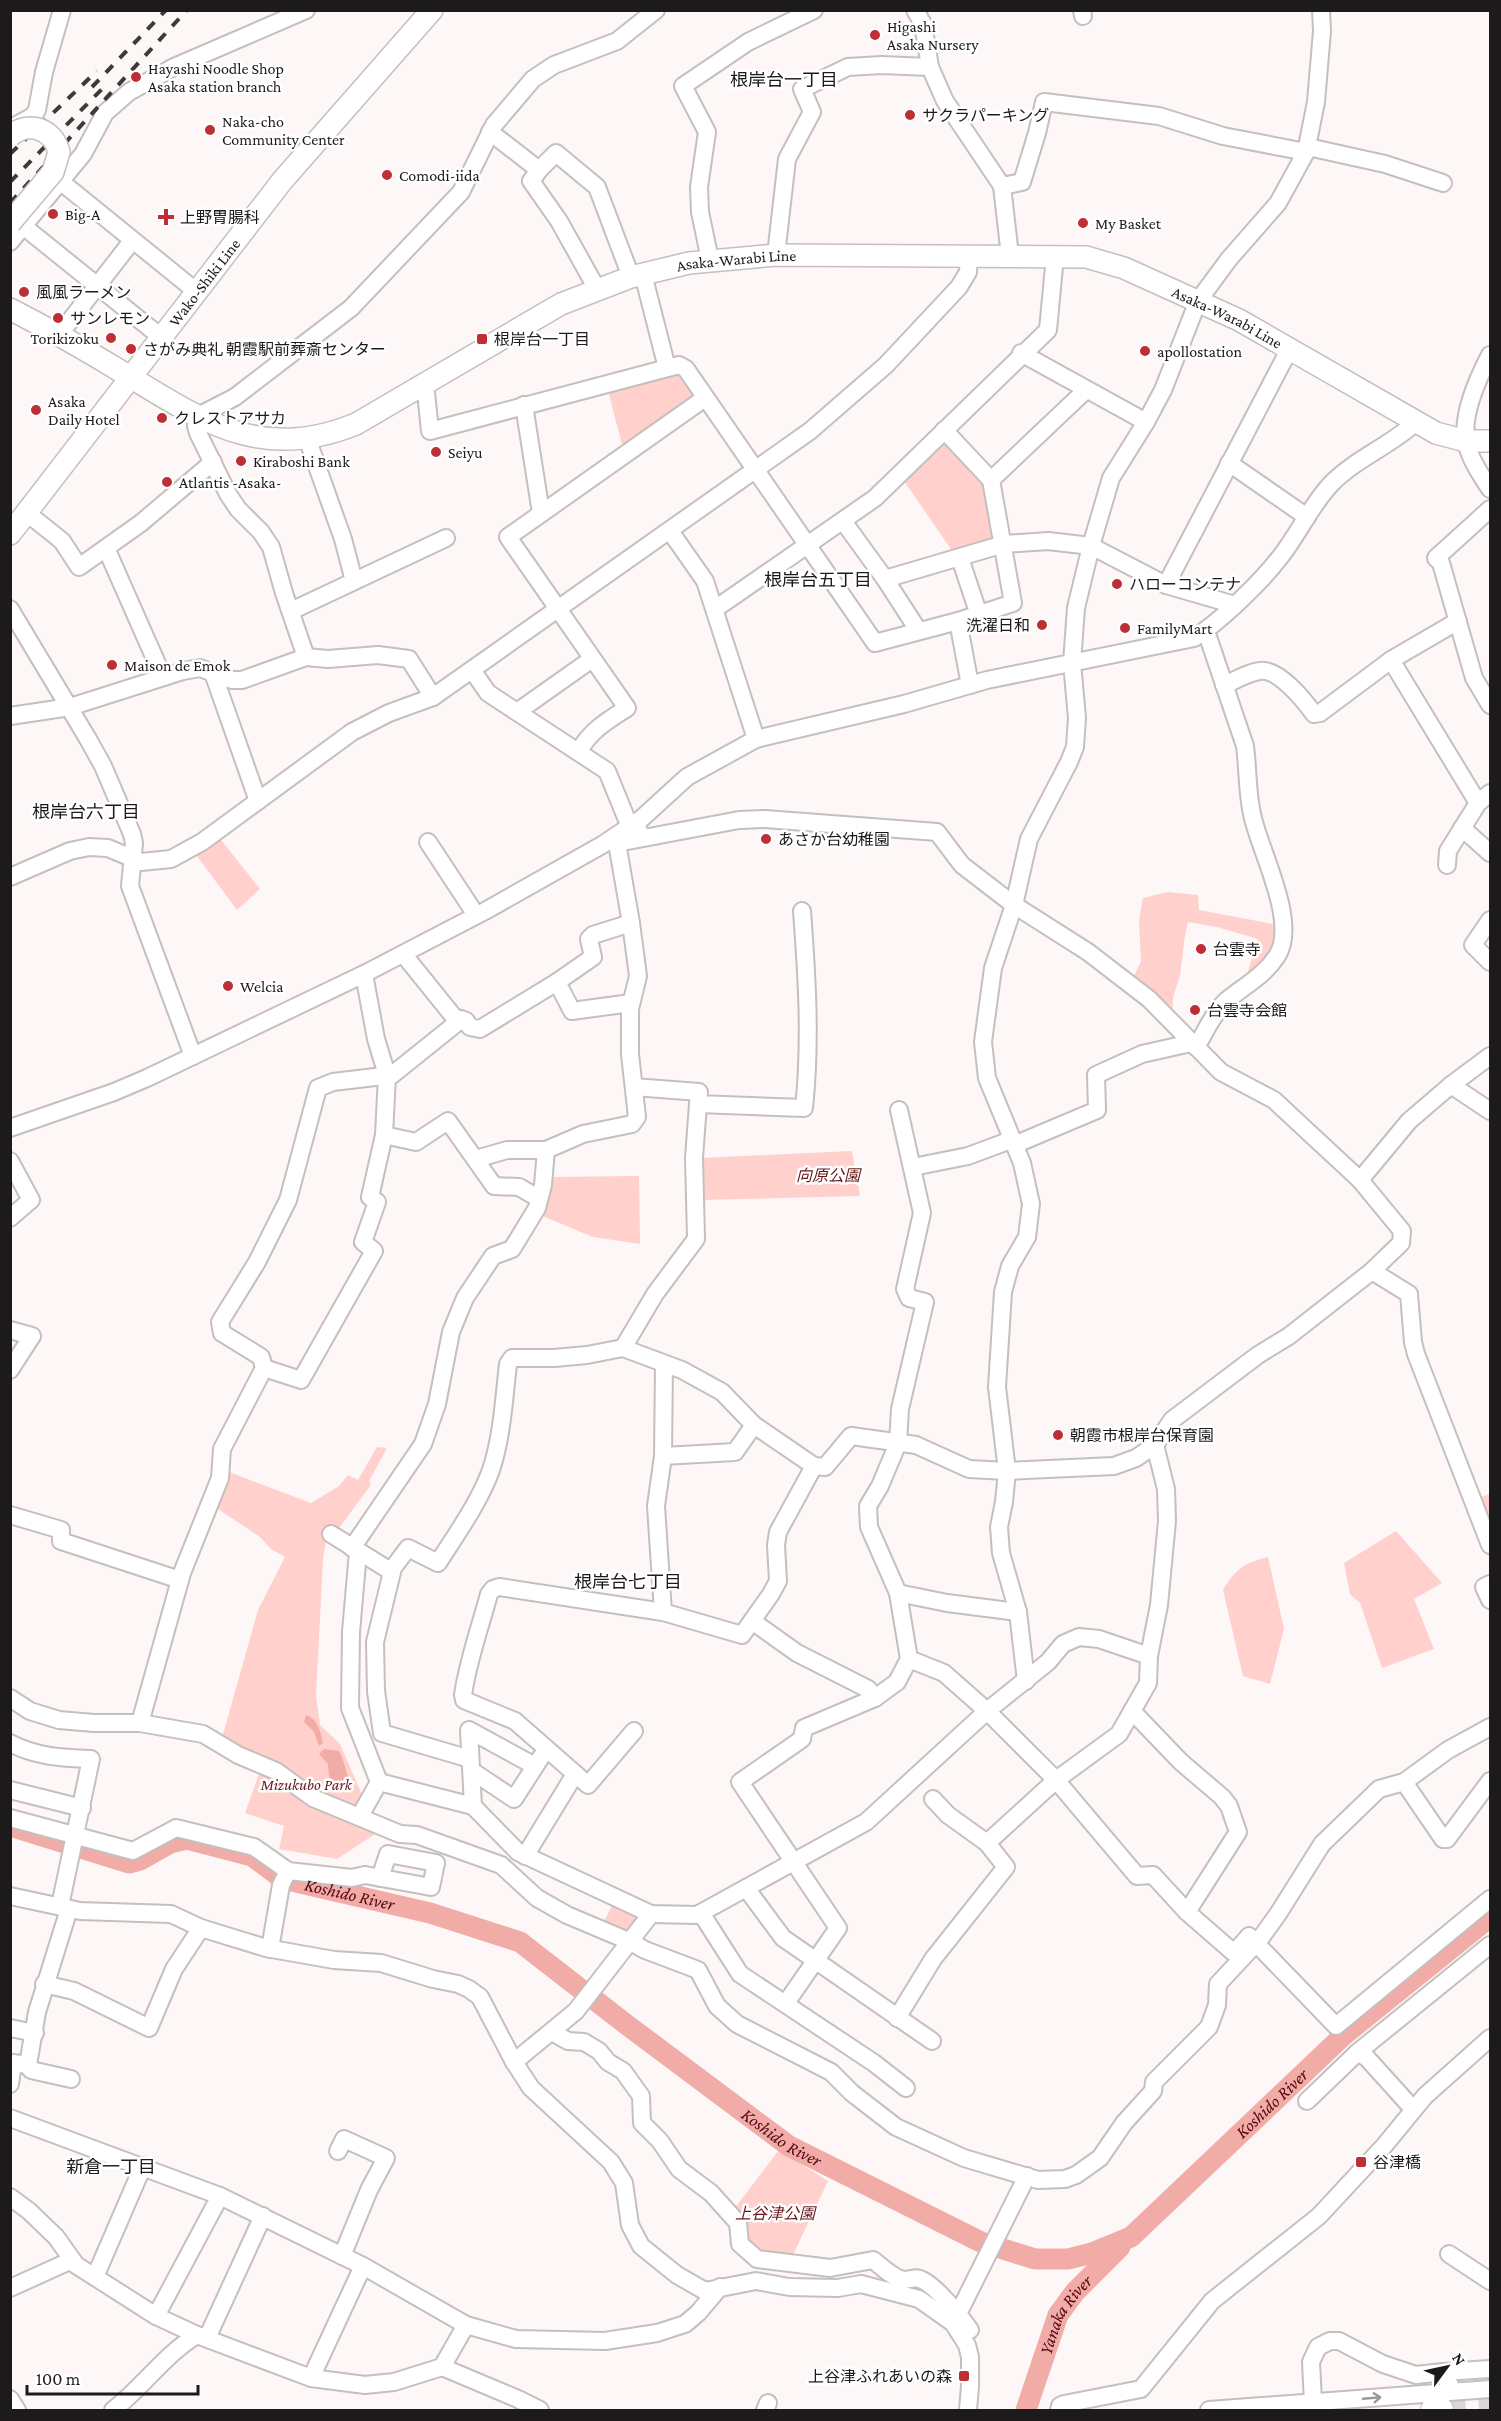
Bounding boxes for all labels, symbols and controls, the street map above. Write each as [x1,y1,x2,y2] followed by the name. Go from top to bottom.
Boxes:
[887,18,979,54] place label: Higashi Asaka Nursery
[868,28,882,42] marker: Higashi Asaka Nursery
[148,60,284,95] place label: Hayashi Noodle Shop Asaka station branch
[129,70,143,84] marker: Hayashi Noodle Shop Asaka station branch
[730,70,838,90] district label: 根岸台一丁目
[922,107,1049,124] place label: サクラパーキング
[903,108,917,122] marker: サクラパーキング
[222,113,345,149] place label: Naka-cho Community Center
[203,123,217,137] marker: Naka-cho Community Center
[399,167,480,184] place label: Comodi-iida
[380,168,394,182] marker: Comodi-iida
[65,206,101,224] place label: Big-A
[46,207,60,221] marker: Big-A
[157,208,175,226] marker: 上野胃腸科
[180,209,260,226] place label: 上野胃腸科
[1095,215,1162,233] place label: My Basket
[1076,216,1090,230] marker: My Basket
[165,235,243,329] street label: Wako-Shiki Line
[674,246,796,274] street label: Asaka-Warabi Line
[1170,283,1285,352] street label: Asaka-Warabi Line
[36,284,131,301] place label: 風風ラーメン
[17,285,31,299] marker: 風風ラーメン
[70,310,150,327] place label: サンレモン
[51,311,65,325] marker: サンレモン
[31,330,100,347] place label: Torikizoku
[104,331,118,345] marker: Torikizoku
[494,331,590,348] place label: 根岸台一丁目
[475,332,489,346] marker: 根岸台一丁目
[143,341,386,358] place label: さがみ典礼 朝霞駅前葬斎センター
[124,342,138,356] marker: さがみ典礼 朝霞駅前葬斎センター
[1157,343,1242,361] place label: apollostation
[1138,344,1152,358] marker: apollostation
[48,393,120,429] place label: Asaka Daily Hotel
[29,403,43,417] marker: Asaka Daily Hotel
[174,410,286,427] place label: クレストアサカ
[155,411,169,425] marker: クレストアサカ
[448,444,483,462] place label: Seiyu
[429,445,443,459] marker: Seiyu
[253,453,350,470] place label: Kiraboshi Bank
[234,454,248,468] marker: Kiraboshi Bank
[179,474,282,491] place label: Atlantis -Asaka-
[160,475,174,489] marker: Atlantis -Asaka-
[764,570,872,590] district label: 根岸台五丁目
[1129,576,1241,593] place label: ハローコンテナ
[1110,577,1124,591] marker: ハローコンテナ
[966,617,1030,634] place label: 洗濯日和
[1035,618,1049,632] marker: 洗濯日和
[1137,620,1213,638] place label: FamilyMart
[1118,621,1132,635] marker: FamilyMart
[124,657,231,674] place label: Maison de Emok
[105,658,119,672] marker: Maison de Emok
[32,802,140,822] district label: 根岸台六丁目
[778,831,890,848] place label: あさか台幼稚園
[759,832,773,846] marker: あさか台幼稚園
[1213,941,1261,958] place label: 台雲寺
[1194,942,1208,956] marker: 台雲寺
[240,978,284,995] place label: Welcia
[221,979,235,993] marker: Welcia
[1207,1002,1287,1019] place label: 台雲寺会館
[1188,1003,1202,1017] marker: 台雲寺会館
[796,1167,862,1184] park label: 向原公園
[1070,1427,1214,1444] place label: 朝霞市根岸台保育園
[1051,1428,1065,1442] marker: 朝霞市根岸台保育園
[574,1572,682,1592] district label: 根岸台七丁目
[259,1776,353,1793] park label: Mizukubo Park
[303,1874,397,1915] water label: Koshido River
[1232,2064,1312,2142] water label: Koshido River
[738,2104,825,2171] water label: Koshido River
[1373,2154,1421,2171] place label: 谷津橋
[1354,2155,1368,2169] marker: 谷津橋
[66,2157,156,2177] district label: 新倉一丁目
[735,2205,817,2222] park label: 上谷津公園
[1035,2270,1097,2357] water label: Yanaka River
[1417,2337,1477,2397] north arrow
[1449,2350,1469,2368] text: N
[27,2358,198,2396] scale bar
[808,2368,952,2385] place label: 上谷津ふれあいの森
[36,2369,81,2389] text: 100 m
[957,2369,971,2383] marker: 上谷津ふれあいの森
[1361,2392,1381,2403] one-way arrow

